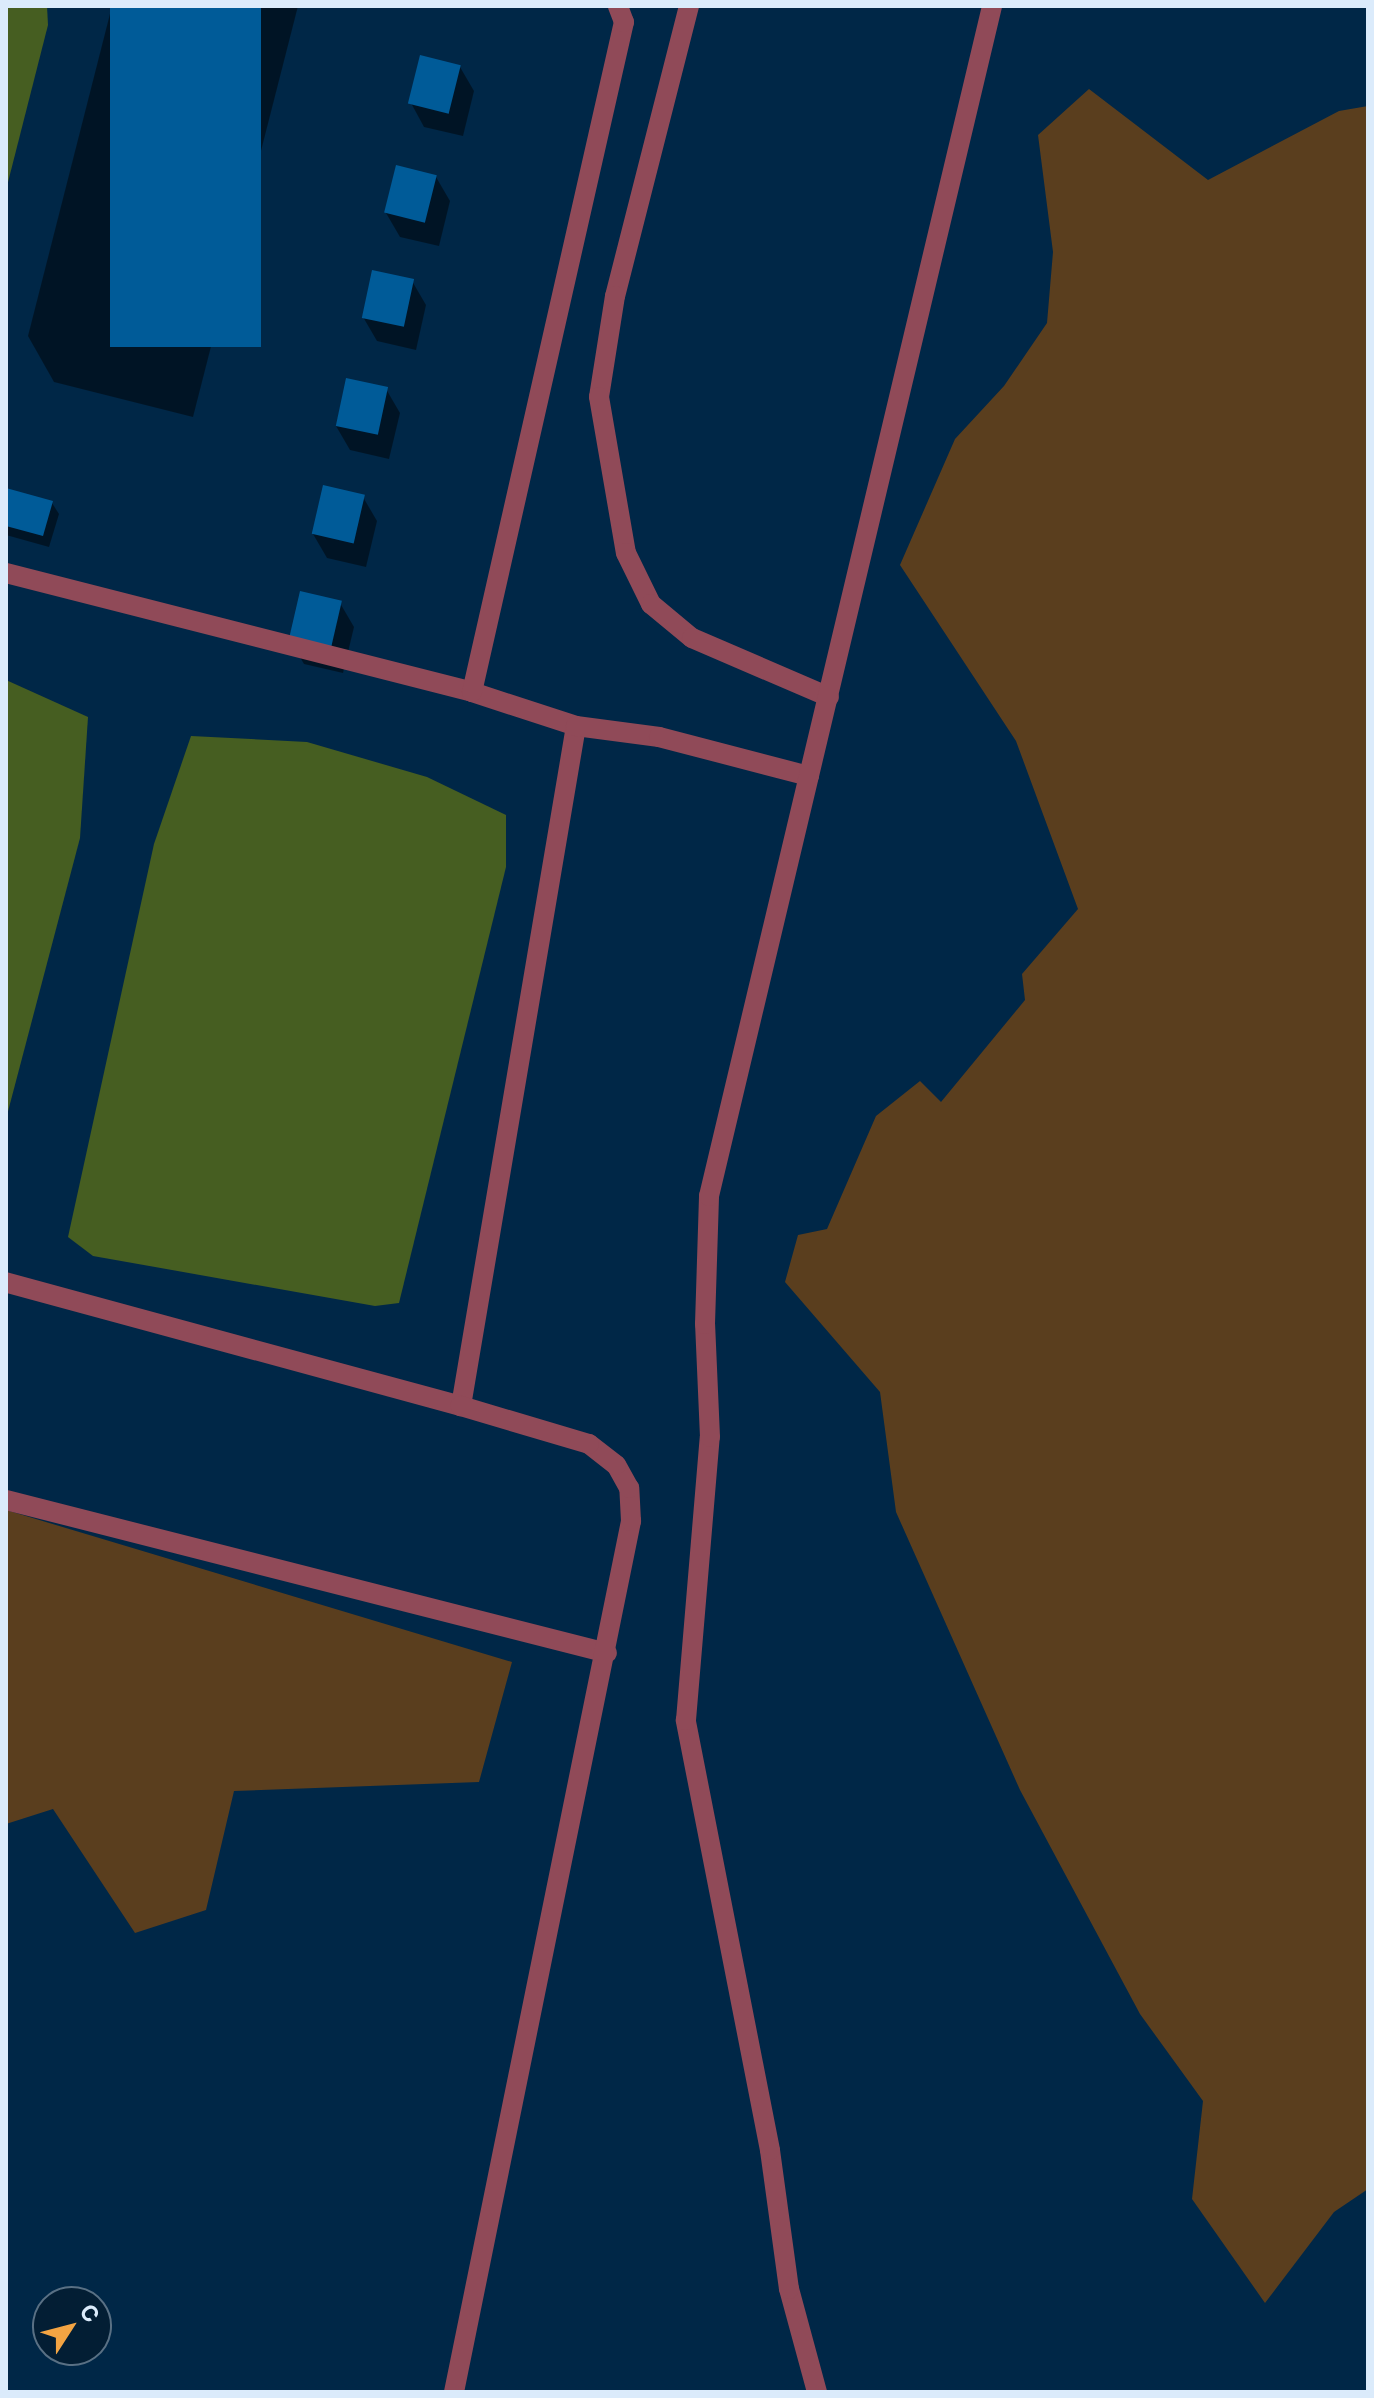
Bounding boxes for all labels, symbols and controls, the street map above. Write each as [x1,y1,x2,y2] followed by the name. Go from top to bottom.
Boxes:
[32,2286,112,2366] north arrow
[74,2299,105,2327] text: С

